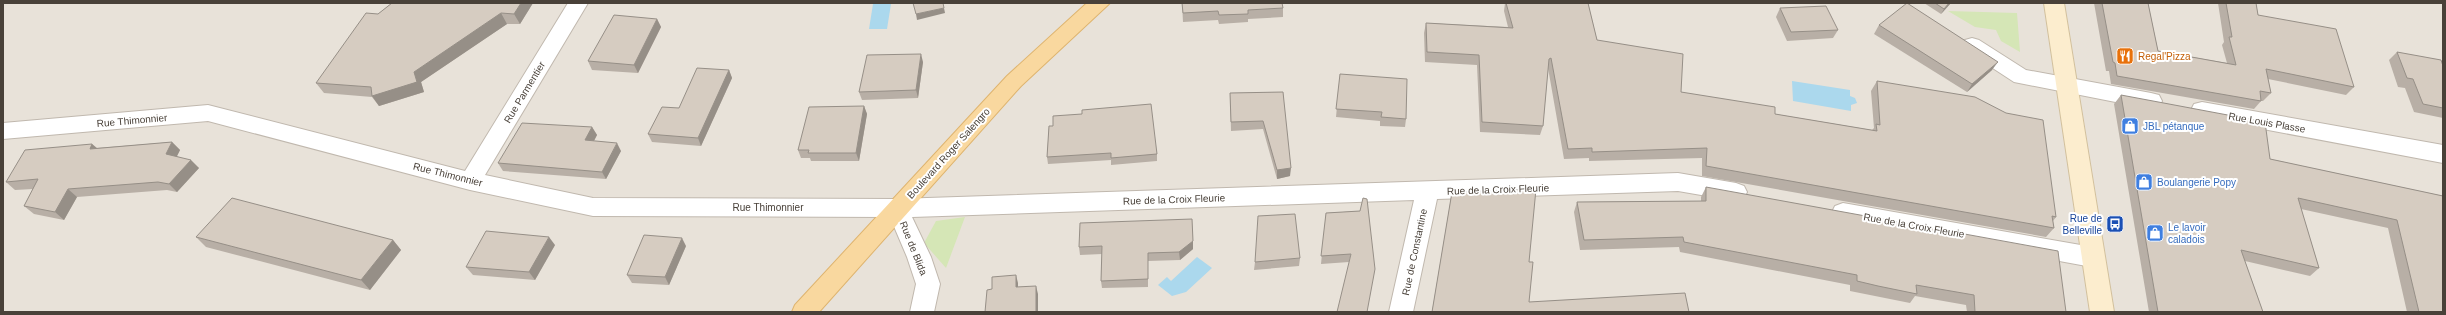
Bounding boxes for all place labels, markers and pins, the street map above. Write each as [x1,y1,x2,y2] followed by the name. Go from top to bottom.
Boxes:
[2115,46,2135,66] restaurant icon: Regal'Pizza
[2138,51,2191,62] place label: Regal'Pizza
[2120,116,2140,136] shop icon: JBL pétanque
[2143,121,2205,132] place label: JBL pétanque
[2134,172,2154,192] shop icon: Boulangerie Popy
[2157,177,2236,188] place label: Boulangerie Popy
[2063,213,2102,236] place label: Rue de Belleville
[2105,214,2125,234] bus stop icon: Rue de Belleville
[2168,222,2206,245] place label: Le lavoir caladois
[2145,223,2165,243] shop icon: Le lavoir caladois

